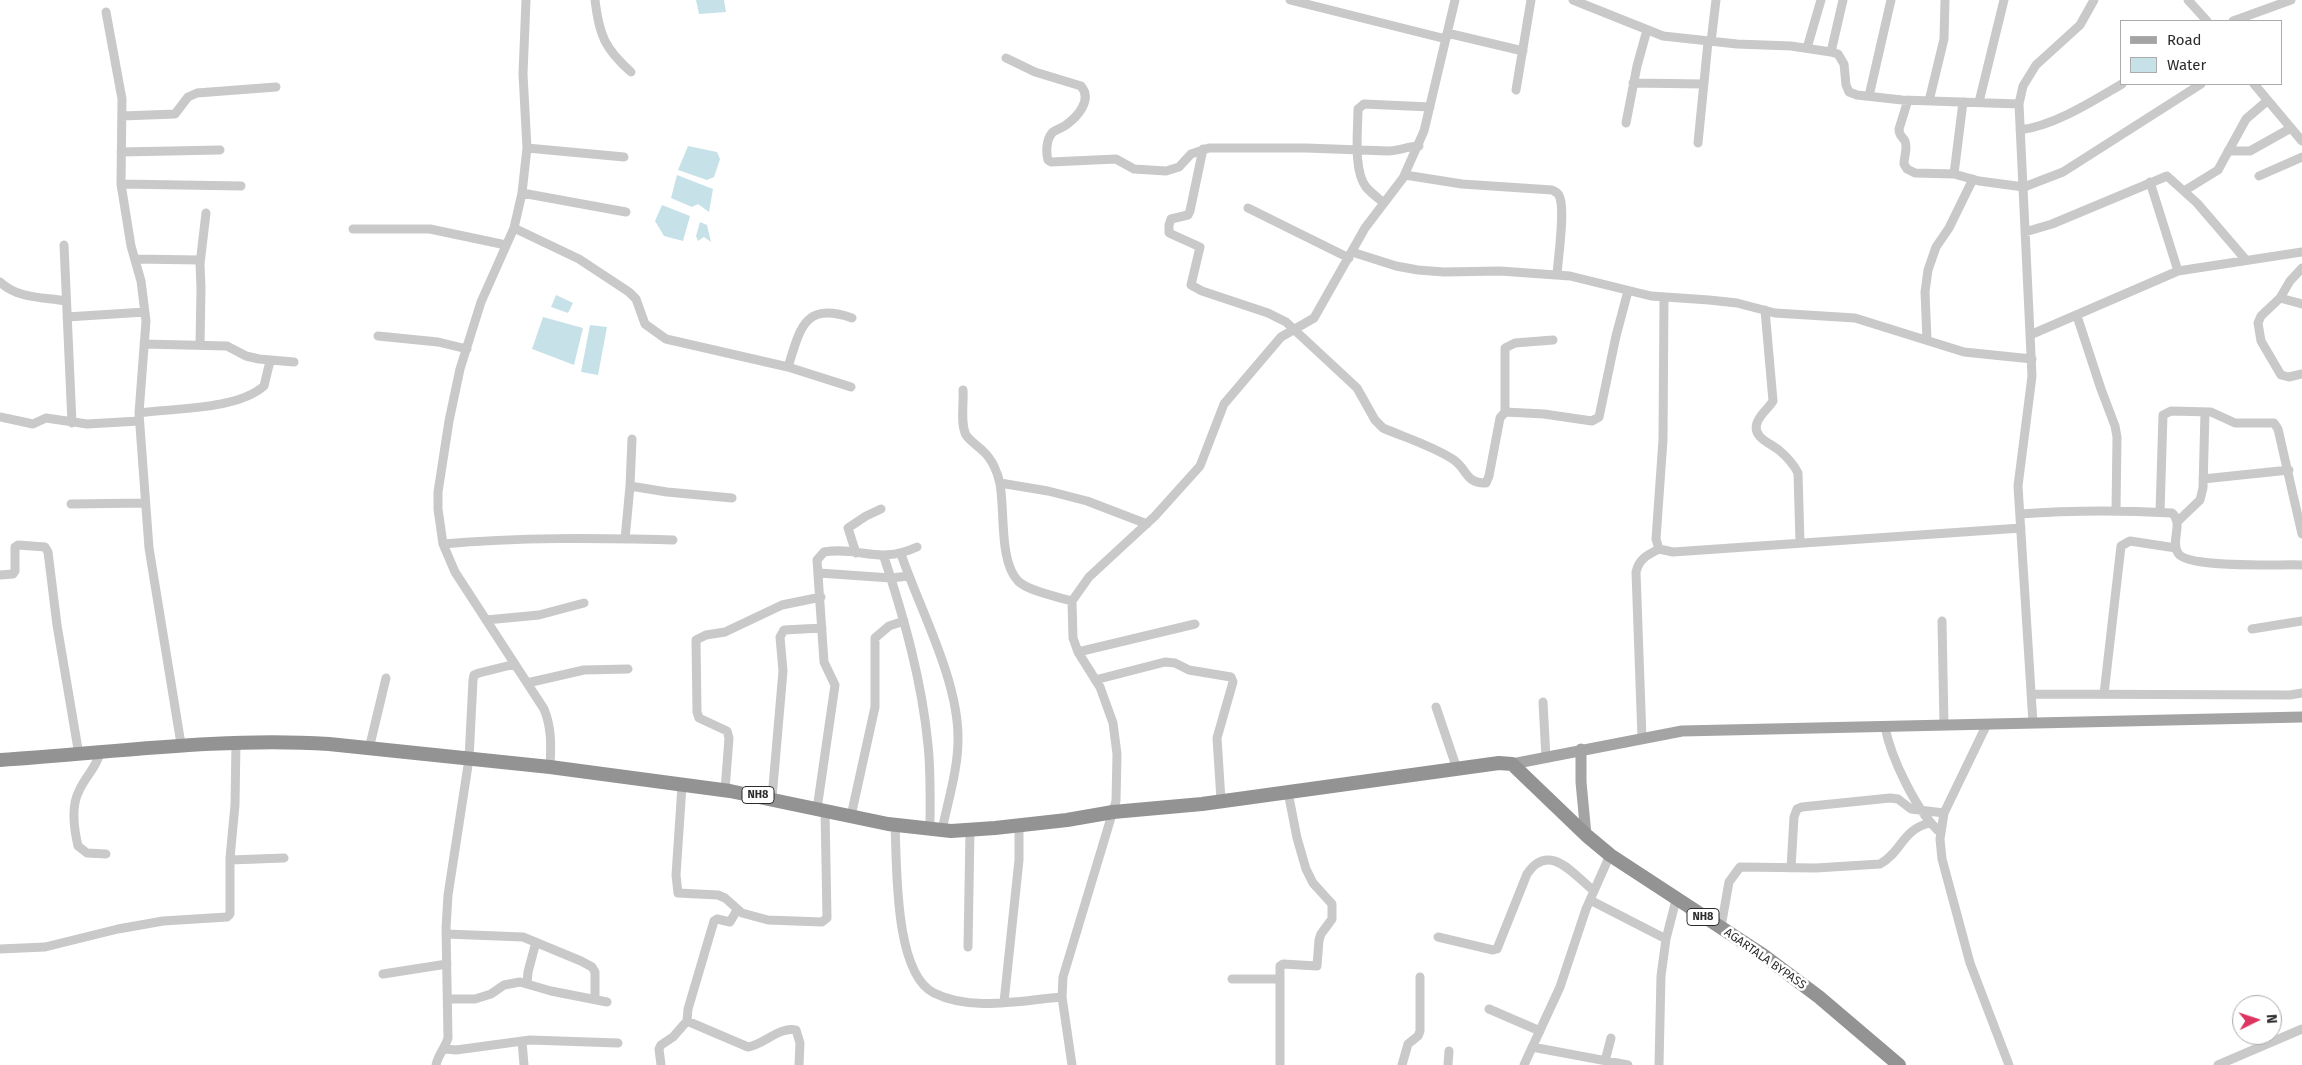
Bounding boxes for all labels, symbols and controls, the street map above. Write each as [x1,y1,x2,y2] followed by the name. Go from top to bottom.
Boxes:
[2120,20,2282,85] legend
[2167,31,2202,49] text: Road
[2167,56,2206,74] text: Water
[742,786,774,804] road number: NH8
[1687,909,1719,926] road number: NH8
[1721,925,1809,993] street label: AGARTALA BYPASS
[2232,995,2282,1045] north arrow
[2263,1014,2280,1024] text: N

